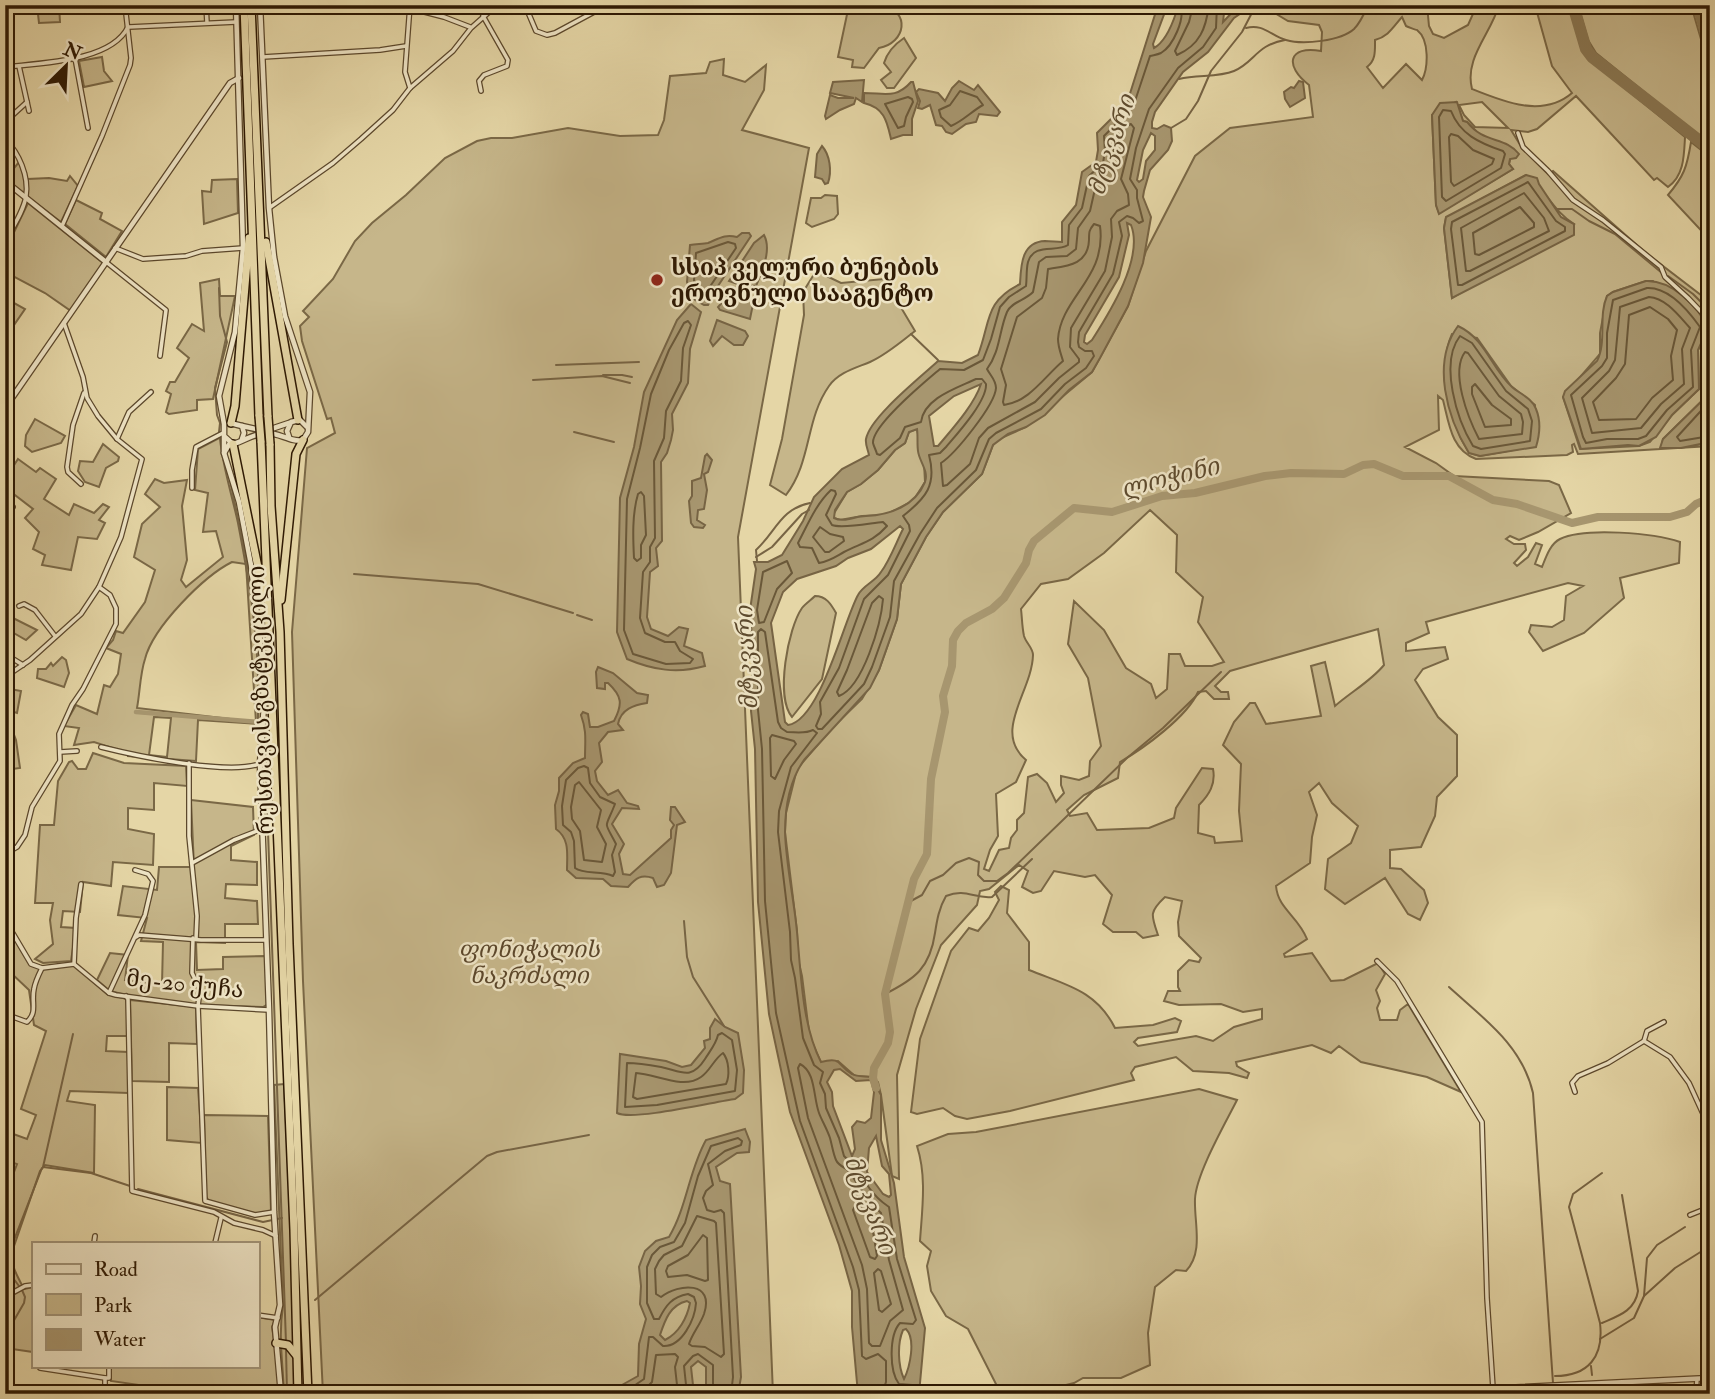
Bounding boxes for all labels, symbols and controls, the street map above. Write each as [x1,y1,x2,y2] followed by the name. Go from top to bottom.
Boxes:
[32,32,102,102] north arrow
[59,37,86,66] text: N
[1081,89,1143,199] water label: მტკვარი
[671,253,939,308] place label: სსიპ ველური ბუნების ეროვნული სააგენტო
[649,272,665,288] marker: სსიპ ველური ბუნების ეროვნული სააგენტო
[1118,450,1224,505] water label: ლოჭინი
[242,565,280,835] street label: რუსთავის გზატკეცილი
[729,604,765,711] water label: მტკვარი
[458,935,601,990] park label: ფონიჭალის ნაკრძალი
[125,963,245,1005] street label: მე-20 ქუჩა
[837,1151,904,1260] water label: მტკვარი
[32,1242,259,1368] legend
[94,1256,139,1283] text: Road
[94,1292,132,1319] text: Park
[93,1326,146,1353] text: Water

